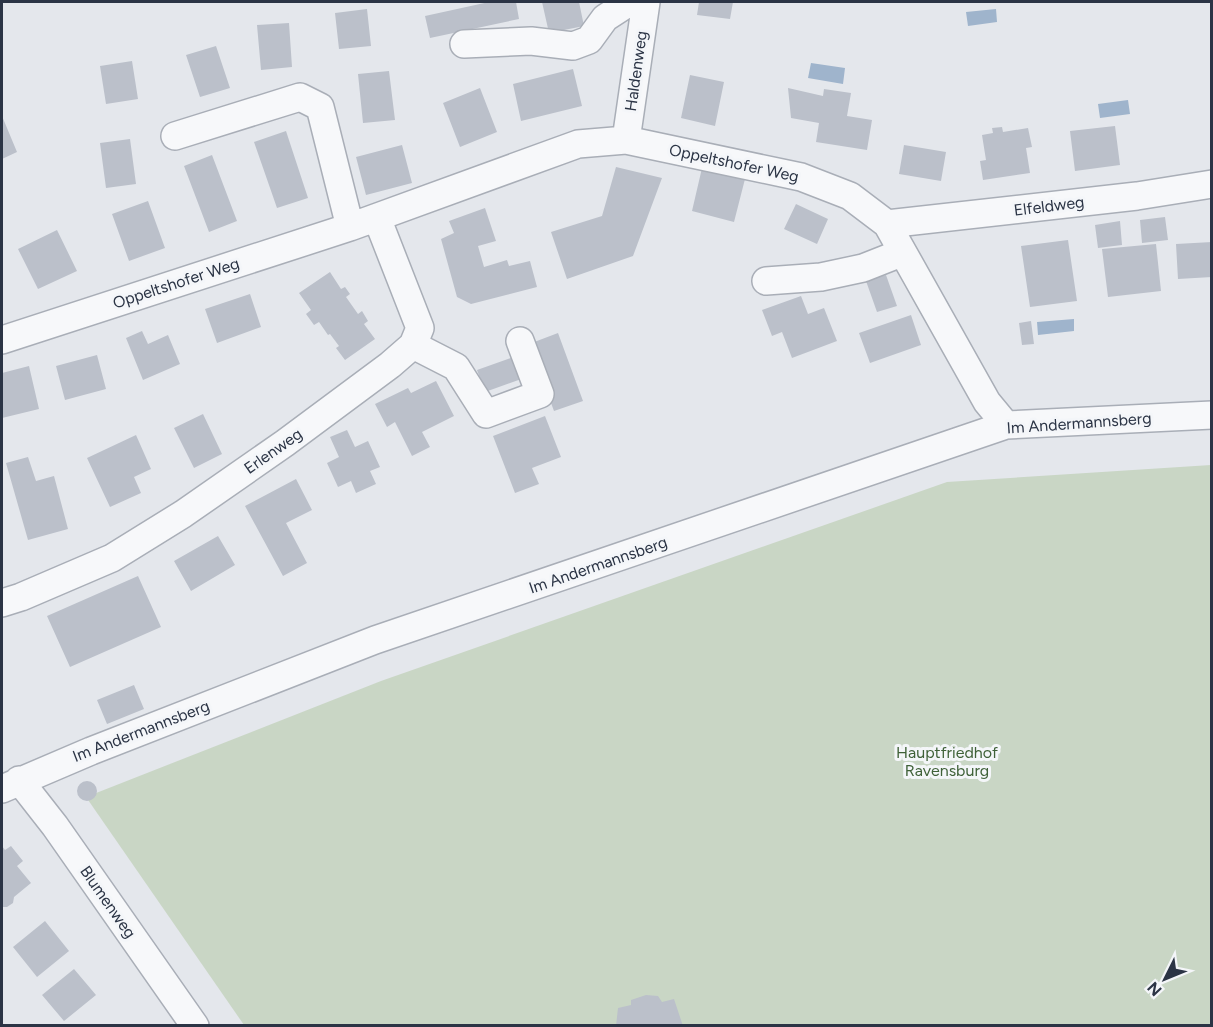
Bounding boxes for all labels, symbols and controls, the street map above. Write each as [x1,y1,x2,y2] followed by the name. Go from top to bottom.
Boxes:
[621,30,651,112] street label: Haldenweg
[667,140,801,186] street label: Oppeltshofer Weg
[1013,192,1085,220] street label: Elfeldweg
[110,254,242,312] street label: Oppeltshofer Weg
[1006,408,1152,438] street label: Im Andermannsberg
[240,424,306,478] street label: Erlenweg
[526,532,670,598] street label: Im Andermannsberg
[70,696,212,766] street label: Im Andermannsberg
[896,743,998,780] park label: Hauptfriedhof Ravensburg
[76,862,140,942] street label: Blumenweg
[1135,949,1195,1009] north arrow
[1143,978,1166,1000] text: N

